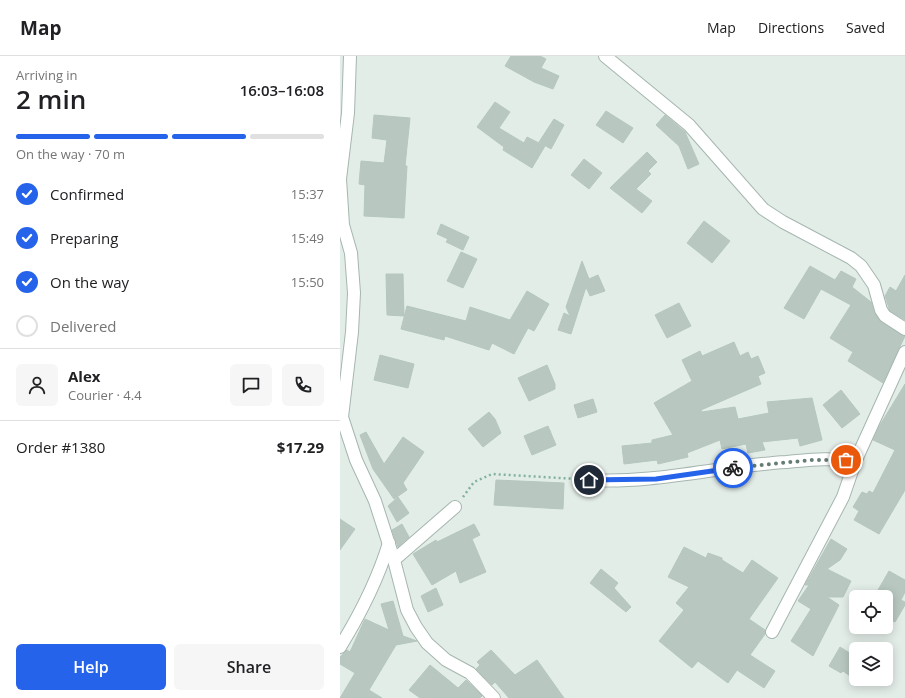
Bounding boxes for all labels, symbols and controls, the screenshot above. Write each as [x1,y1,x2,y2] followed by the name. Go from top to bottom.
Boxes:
[20,15,61,41] text: Map
[707,18,736,37] text: Map
[758,18,824,37] text: Directions
[846,18,885,37] text: Saved
[16,66,78,84] text: Arriving in
[240,80,324,100] text: 16:03–16:08
[16,81,86,117] text: 2 min
[16,145,125,163] text: On the way · 70 m
[16,183,38,205] icon: check
[50,184,124,204] text: Confirmed
[291,185,324,203] text: 15:37
[16,227,38,249] icon: check
[50,228,118,248] text: Preparing
[291,229,324,247] text: 15:49
[16,271,38,293] icon: check
[50,272,129,292] text: On the way
[291,273,324,291] text: 15:50
[50,316,117,336] text: Delivered
[16,364,58,406] button: person
[230,364,272,406] button: chat
[282,364,324,406] button: phone
[68,366,100,386] text: Alex
[68,386,142,404] text: Courier · 4.4
[16,437,105,457] text: Order #1380
[277,437,324,457] text: $17.29
[829,443,863,477] pin
[713,448,753,488] courier
[835,449,857,471] icon: bag
[722,457,744,479] icon: bike
[572,463,606,497] pin
[578,469,600,491] icon: home
[849,590,893,686] map controls
[849,590,893,634] button: locate
[849,642,893,686] button: layers
[16,644,166,690] button: Help
[174,644,324,690] button: Share

